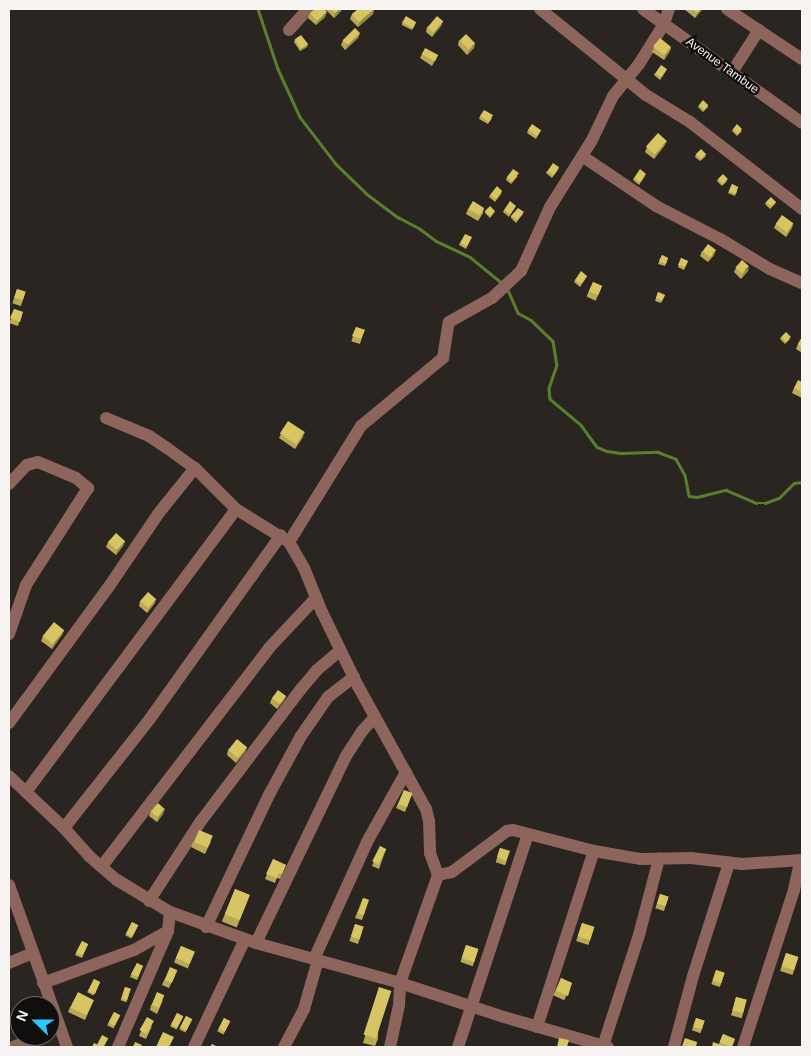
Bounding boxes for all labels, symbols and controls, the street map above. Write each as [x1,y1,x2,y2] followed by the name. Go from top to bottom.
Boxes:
[683,35,761,97] street label: Avenue Tambue
[10,996,60,1046] north arrow
[13,1008,31,1023] text: N

